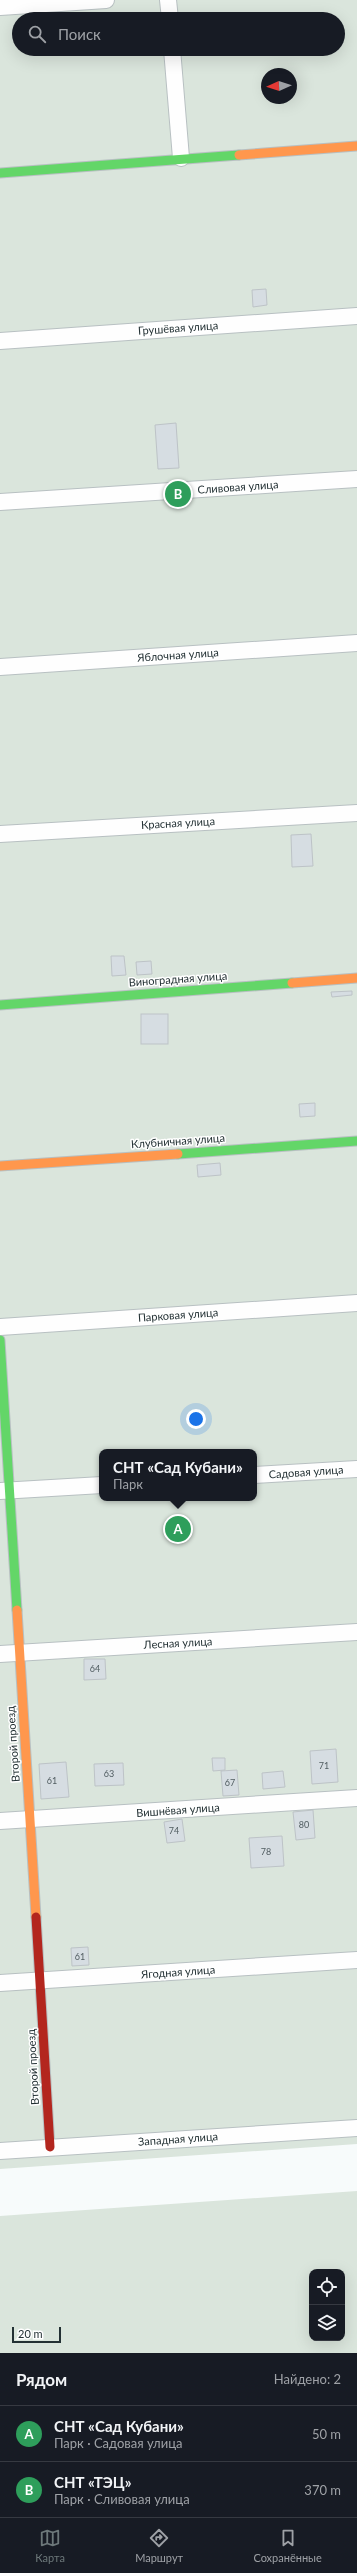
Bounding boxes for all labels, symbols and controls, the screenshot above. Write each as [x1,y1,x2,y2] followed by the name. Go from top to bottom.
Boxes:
[12,12,345,56] search box
[26,23,48,45] icon: search
[58,25,101,43] text: Поиск
[261,68,297,104] north arrow
[137,318,219,337] street label: Грушёвая улица
[197,477,279,496] street label: Сливовая улица
[165,479,191,509] pin: B
[136,645,219,664] street label: Яблочная улица
[141,814,215,831] street label: Красная улица
[128,969,228,988] street label: Виноградная улица
[131,1131,225,1150] street label: Клубничная улица
[137,1305,219,1324] street label: Парковая улица
[186,1409,206,1429] your location
[99,1449,257,1501] popup
[113,1458,243,1476] text: СНТ «Сад Кубани»
[268,1462,344,1481] street label: Садовая улица
[113,1476,143,1492] text: Парк
[165,1514,191,1544] pin: A
[142,1634,213,1651] street label: Лесная улица
[90,1663,100,1674] house number: 64
[3,1705,22,1782] street label: Второй проезд
[319,1760,329,1771] house number: 71
[104,1768,114,1779] house number: 63
[47,1775,57,1786] house number: 61
[225,1777,235,1788] house number: 67
[136,1800,220,1819] street label: Вишнёвая улица
[299,1819,309,1830] house number: 80
[169,1825,179,1836] house number: 74
[261,1846,271,1857] house number: 78
[75,1951,85,1962] house number: 61
[139,1962,215,1981] street label: Ягодная улица
[24,2028,41,2105] street label: Второй проезд
[138,2129,218,2148] street label: Западная улица
[309,2269,345,2341] map controls
[309,2269,345,2305] button: locate
[309,2305,345,2341] button: layers
[12,2325,61,2344] scale bar
[18,2327,43,2340] text: 20 m
[16,2369,67,2390] text: Рядом
[274,2371,341,2387] text: Найдено: 2
[54,2417,184,2435] text: СНТ «Сад Кубани»
[24,2426,34,2442] text: A
[312,2426,341,2442] text: 50 m
[54,2435,182,2451] text: Парк · Садовая улица
[54,2473,132,2491] text: СНТ «ТЭЦ»
[25,2482,33,2498] text: B
[304,2482,341,2498] text: 370 m
[54,2491,190,2507] text: Парк · Сливовая улица
[35,2527,65,2564] tab: Карта
[135,2527,183,2564] tab: Маршрут
[253,2527,322,2564] tab: Сохранённые

